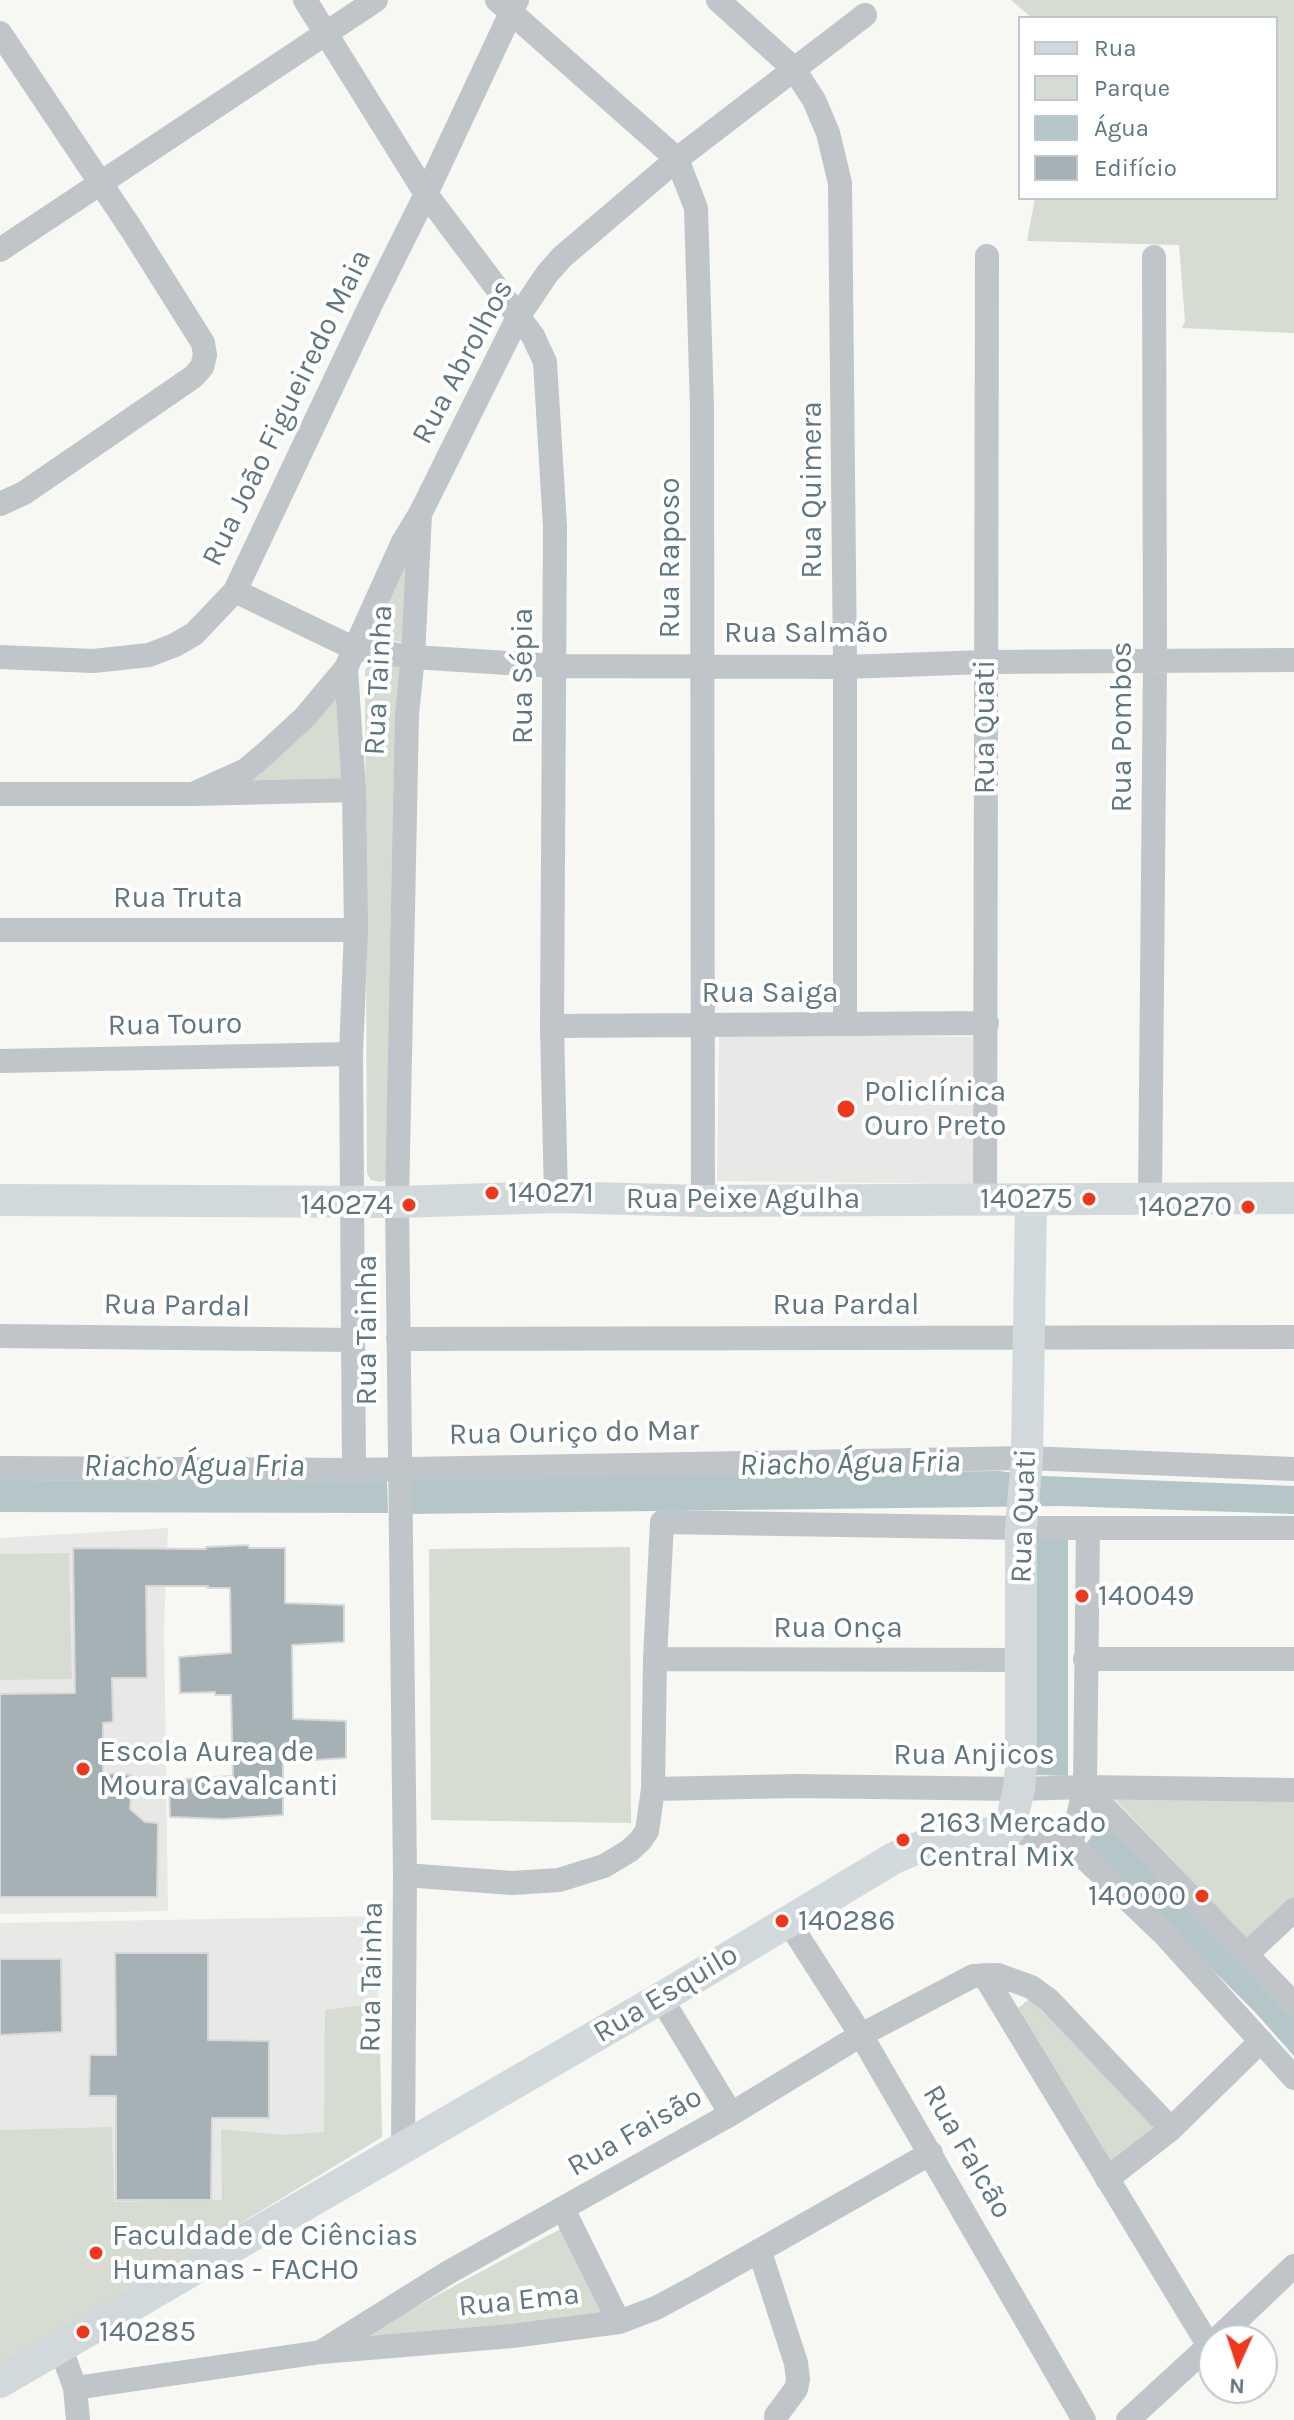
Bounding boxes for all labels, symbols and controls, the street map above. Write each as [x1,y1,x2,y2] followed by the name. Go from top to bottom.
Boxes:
[1018,16,1278,200] legend
[1094,34,1136,62] text: Rua
[1094,74,1170,102] text: Parque
[1094,114,1149,142] text: Água
[1094,154,1177,182] text: Edifício
[195,244,379,572] street label: Rua João Figueiredo Maia
[405,274,521,450] street label: Rua Abrolhos
[794,401,830,579] street label: Rua Quimera
[652,477,688,639] street label: Rua Raposo
[357,604,401,756] street label: Rua Tainha
[505,608,541,744] street label: Rua Sépia
[724,615,888,651] street label: Rua Salmão
[1104,641,1140,813] street label: Rua Pombos
[967,660,1003,794] street label: Rua Quati
[113,880,243,916] street label: Rua Truta
[701,975,839,1011] street label: Rua Saiga
[107,1006,243,1044] street label: Rua Touro
[864,1074,1006,1144] place label: Policlínica Ouro Preto
[835,1098,857,1120] marker: Policlínica Ouro Preto
[508,1175,594,1211] place label: 140271
[626,1181,860,1217] street label: Rua Peixe Agulha
[980,1181,1073,1217] place label: 140275
[483,1184,501,1202] marker: 140271
[300,1187,393,1223] place label: 140274
[1138,1189,1232,1225] place label: 140270
[1080,1190,1098,1208] marker: 140275
[400,1196,418,1214] marker: 140274
[1239,1198,1257,1216] marker: 140270
[349,1255,385,1405] street label: Rua Tainha
[103,1287,251,1325] street label: Rua Pardal
[773,1287,919,1323] street label: Rua Pardal
[448,1413,700,1453] street label: Rua Ouriço do Mar
[739,1443,961,1485] water label: Riacho Água Fria
[83,1448,305,1486] water label: Riacho Água Fria
[1004,1448,1044,1584] street label: Rua Quati
[1098,1578,1194,1614] place label: 140049
[1073,1587,1091,1605] marker: 140049
[773,1610,903,1646] street label: Rua Onça
[99,1734,339,1804] place label: Escola Aurea de Moura Cavalcanti
[893,1737,1055,1773] street label: Rua Anjicos
[74,1760,92,1778] marker: Escola Aurea de Moura Cavalcanti
[919,1805,1106,1876] place label: 2163 Mercado Central Mix
[894,1831,912,1849] marker: 2163 Mercado Central Mix
[1088,1878,1186,1914] place label: 140000
[1193,1887,1211,1905] marker: 140000
[353,1901,391,2053] street label: Rua Tainha
[798,1903,895,1939] place label: 140286
[773,1912,791,1930] marker: 140286
[587,1937,745,2051] street label: Rua Esquilo
[561,2079,709,2185] street label: Rua Faisão
[914,2079,1020,2225] street label: Rua Falcão
[112,2218,418,2288] place label: Faculdade de Ciências Humanas - FACHO
[87,2244,105,2262] marker: Faculdade de Ciências Humanas - FACHO
[457,2277,581,2325] street label: Rua Ema
[99,2314,196,2350] place label: 140285
[74,2323,92,2341] marker: 140285
[1198,2324,1278,2404] north arrow
[1228,2373,1245,2399] text: N

